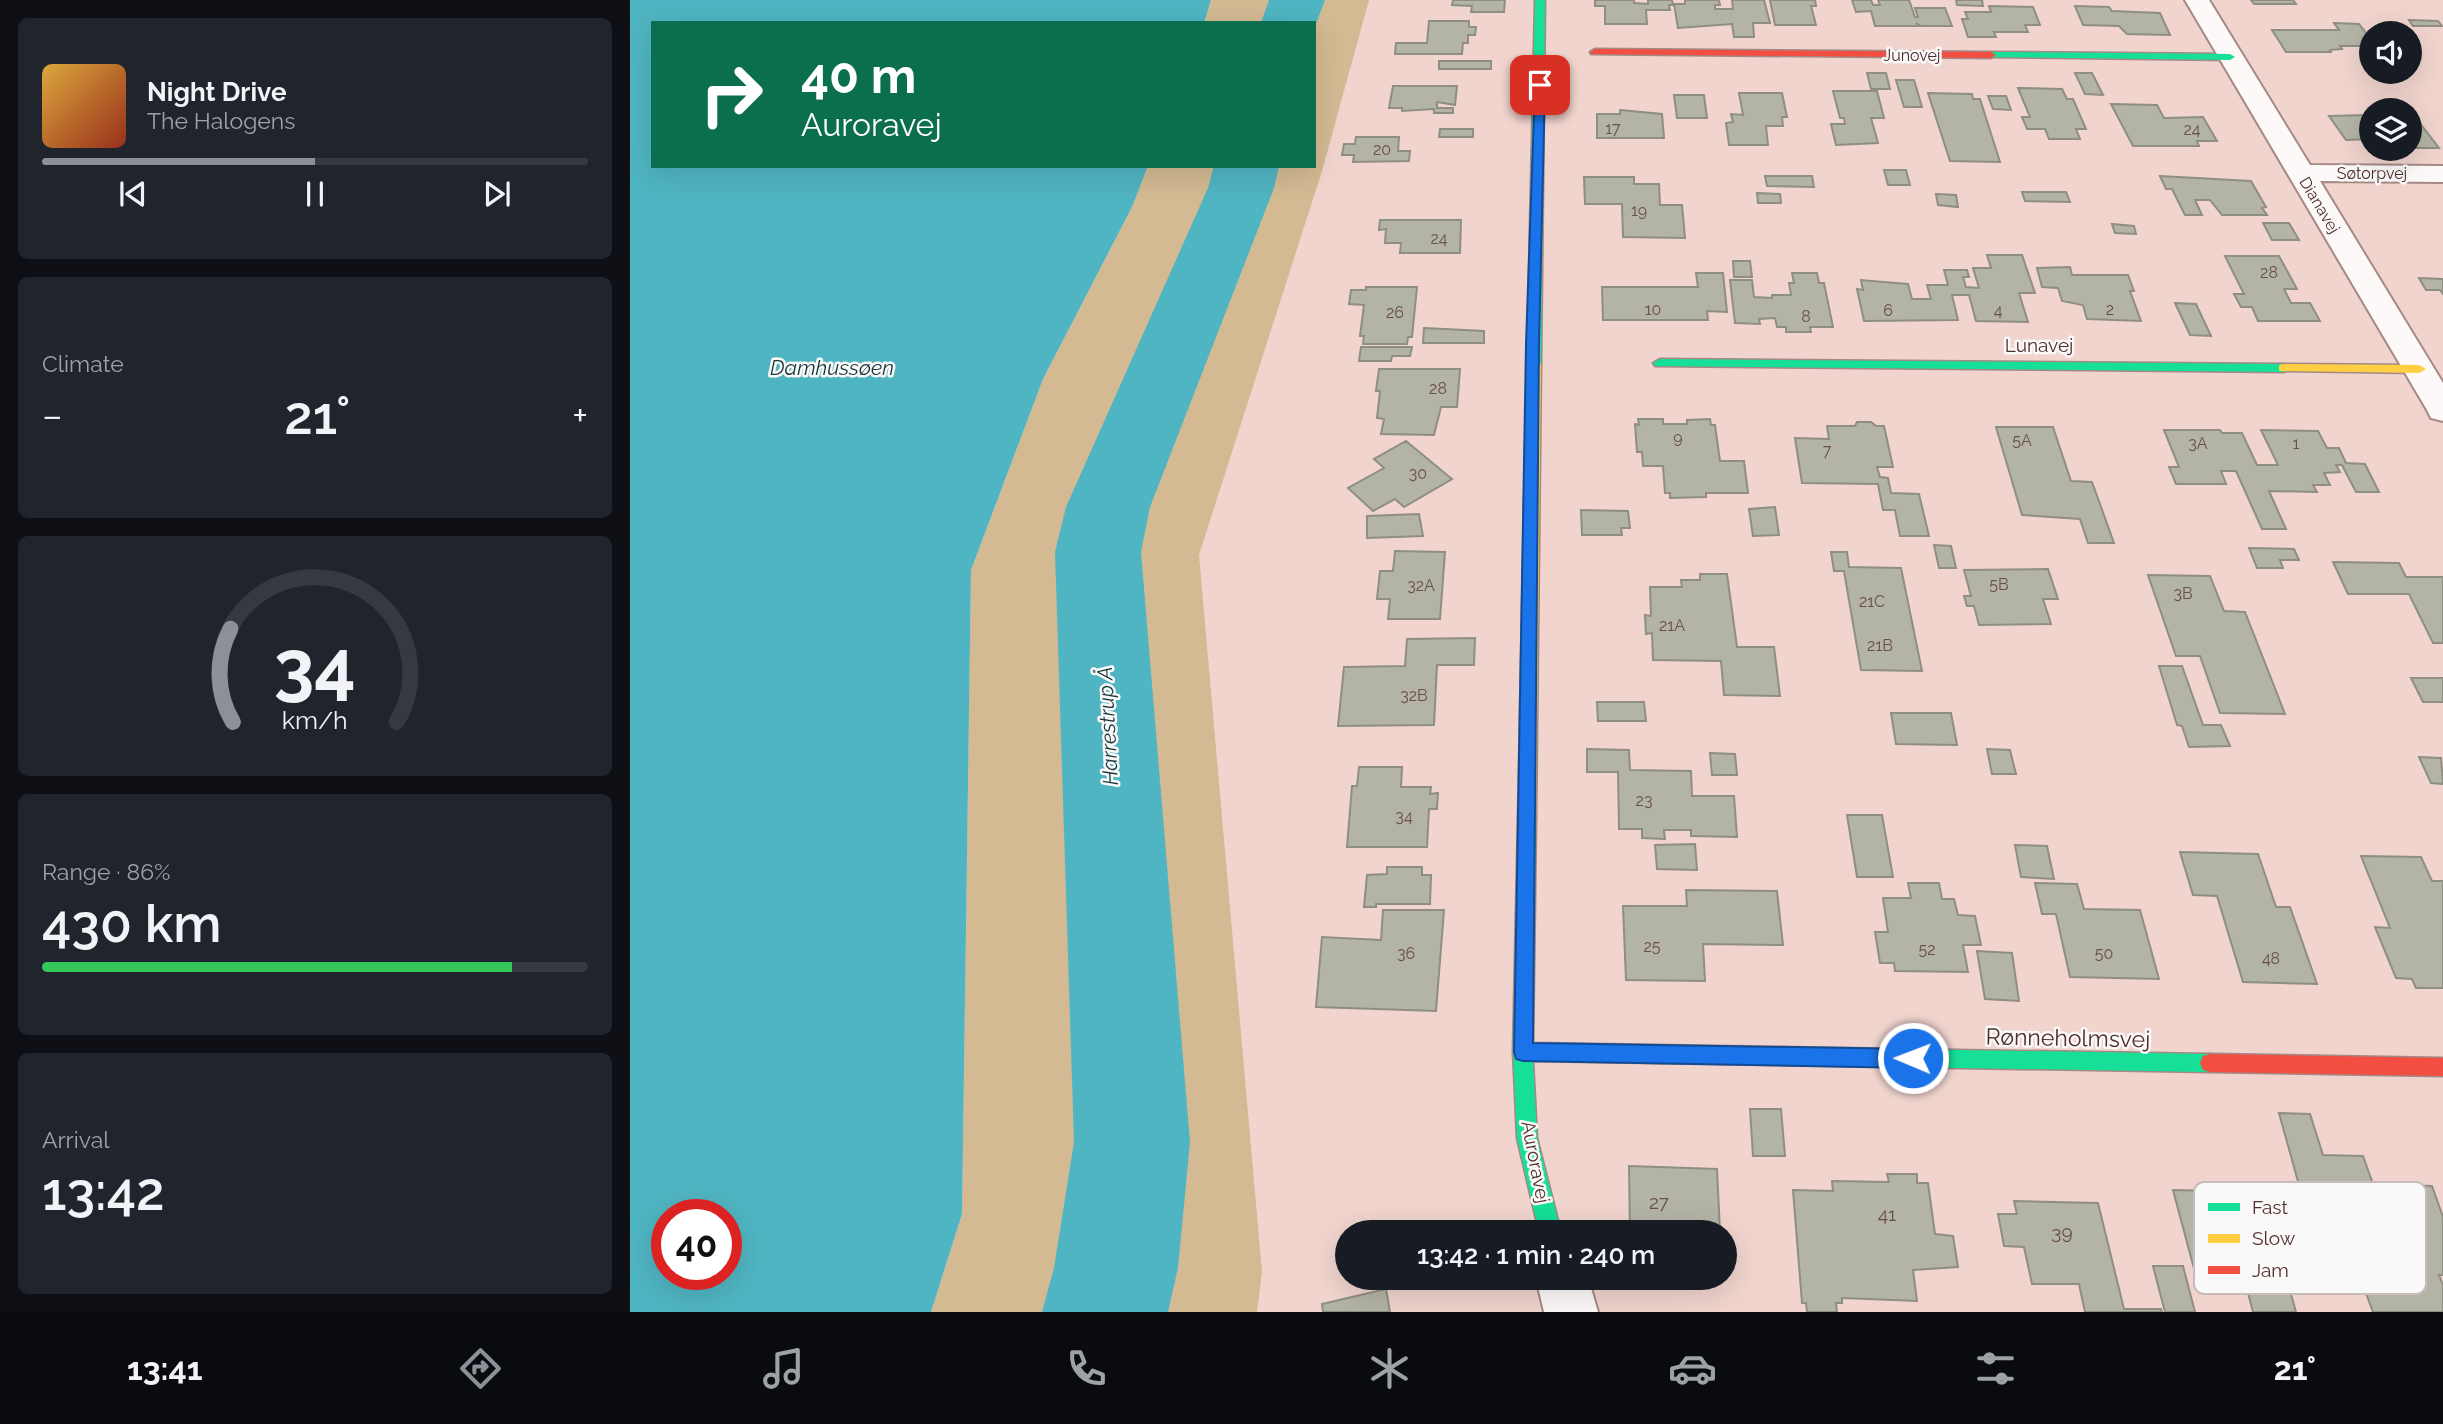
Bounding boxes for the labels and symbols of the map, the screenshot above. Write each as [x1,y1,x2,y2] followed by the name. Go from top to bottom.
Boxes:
[1884,46,1940,65] street label: Junovej
[1510,55,1570,115] pin
[1605,119,1621,138] house number: 17
[2183,120,2201,139] house number: 24
[1373,140,1391,159] house number: 20
[2337,164,2407,183] street label: Søtorpvej
[2295,174,2344,237] street label: Dianavej
[1631,201,1647,220] house number: 19
[1430,229,1448,248] house number: 24
[2260,263,2278,282] house number: 28
[1645,300,1661,319] house number: 10
[2106,300,2114,319] house number: 2
[1883,301,1893,320] house number: 6
[1994,301,2003,320] house number: 4
[1386,303,1404,322] house number: 26
[1801,307,1811,326] house number: 8
[2005,334,2073,356] street label: Lunavej
[770,355,894,380] water label: Damhussøen
[1429,379,1447,398] house number: 28
[1673,428,1683,447] house number: 9
[2012,431,2032,450] house number: 5A
[2188,434,2208,453] house number: 3A
[2293,434,2300,453] house number: 1
[1823,441,1832,460] house number: 7
[1409,464,1427,483] house number: 30
[1989,575,2009,594] house number: 5B
[1407,576,1435,595] house number: 32A
[2173,584,2193,603] house number: 3B
[1859,592,1885,611] house number: 21C
[1659,616,1685,635] house number: 21A
[1867,636,1893,655] house number: 21B
[1092,666,1123,786] water label: Harrestrup Å
[1400,686,1428,705] house number: 32B
[1636,791,1652,810] house number: 23
[1395,807,1413,826] house number: 34
[1643,937,1661,956] house number: 25
[1918,940,1936,959] house number: 52
[1397,944,1415,963] house number: 36
[2095,944,2113,963] house number: 50
[2262,949,2280,968] house number: 48
[1876,1021,1950,1095] position arrow
[1986,1023,2150,1052] street label: Rønneholmsvej
[1517,1119,1555,1205] street label: Auroravej
[2194,1182,2426,1294] legend
[1649,1191,1669,1213] house number: 27
[2252,1196,2288,1218] text: Fast
[651,1199,742,1290] speed limit sign: 40
[1878,1203,1896,1225] house number: 41
[2051,1221,2073,1243] house number: 39
[2252,1227,2296,1249] text: Slow
[2252,1259,2289,1281] text: Jam

